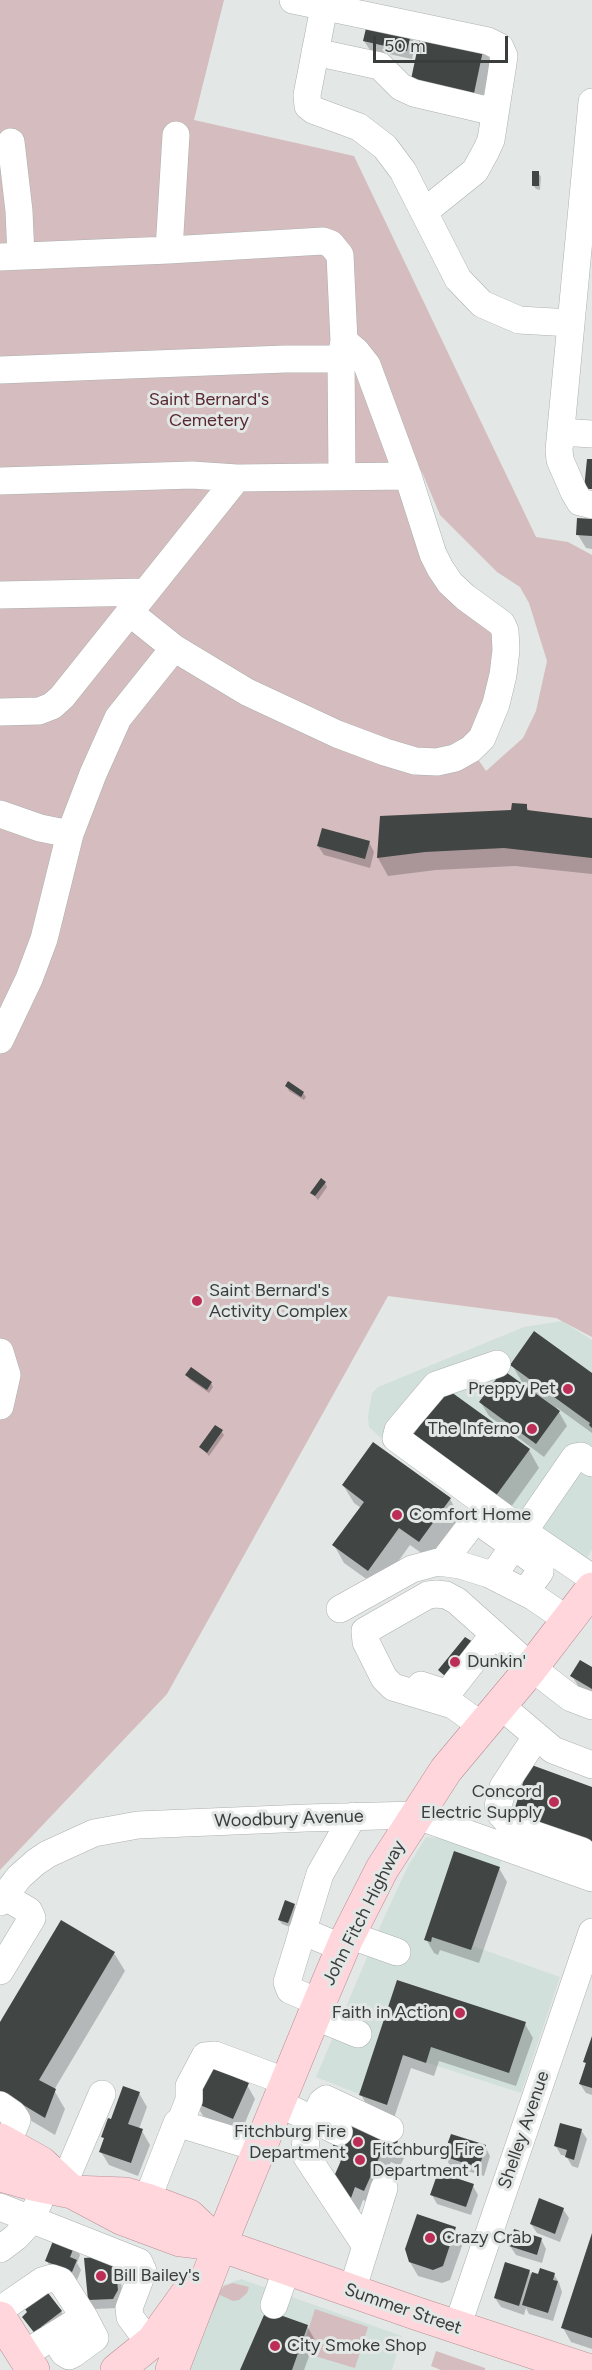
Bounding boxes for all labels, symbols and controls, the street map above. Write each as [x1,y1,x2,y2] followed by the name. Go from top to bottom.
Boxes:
[376,24,511,62] scale bar
[384,35,426,57] text: 50 m
[149,389,269,432] park label: Saint Bernard's Cemetery
[209,1280,348,1322] place label: Saint Bernard's Activity Complex
[190,1294,204,1308] marker: Saint Bernard's Activity Complex
[468,1378,556,1400] place label: Preppy Pet
[561,1382,575,1396] marker: Preppy Pet
[428,1418,520,1440] place label: The Inferno
[525,1422,539,1436] marker: The Inferno
[409,1504,531,1526] place label: Comfort Home
[390,1508,404,1522] marker: Comfort Home
[467,1651,526,1673] place label: Dunkin'
[448,1655,462,1669] marker: Dunkin'
[421,1781,542,1824] place label: Concord Electric Supply
[547,1795,561,1809] marker: Concord Electric Supply
[214,1806,364,1832] street label: Woodbury Avenue
[318,1837,410,1989] street label: John Fitch Highway
[332,2002,448,2024] place label: Faith in Action
[453,2006,467,2020] marker: Faith in Action
[494,2068,554,2192] street label: Shelley Avenue
[234,2121,346,2164] place label: Fitchburg Fire Department
[351,2135,365,2149] marker: Fitchburg Fire Department
[372,2139,484,2182] place label: Fitchburg Fire Department 1
[353,2153,367,2167] marker: Fitchburg Fire Department 1
[442,2227,532,2249] place label: Crazy Crab
[423,2231,437,2245] marker: Crazy Crab
[113,2265,200,2287] place label: Bill Bailey's
[94,2269,108,2283] marker: Bill Bailey's
[342,2279,464,2339] street label: Summer Street
[287,2335,427,2357] place label: City Smoke Shop
[268,2339,282,2353] marker: City Smoke Shop

